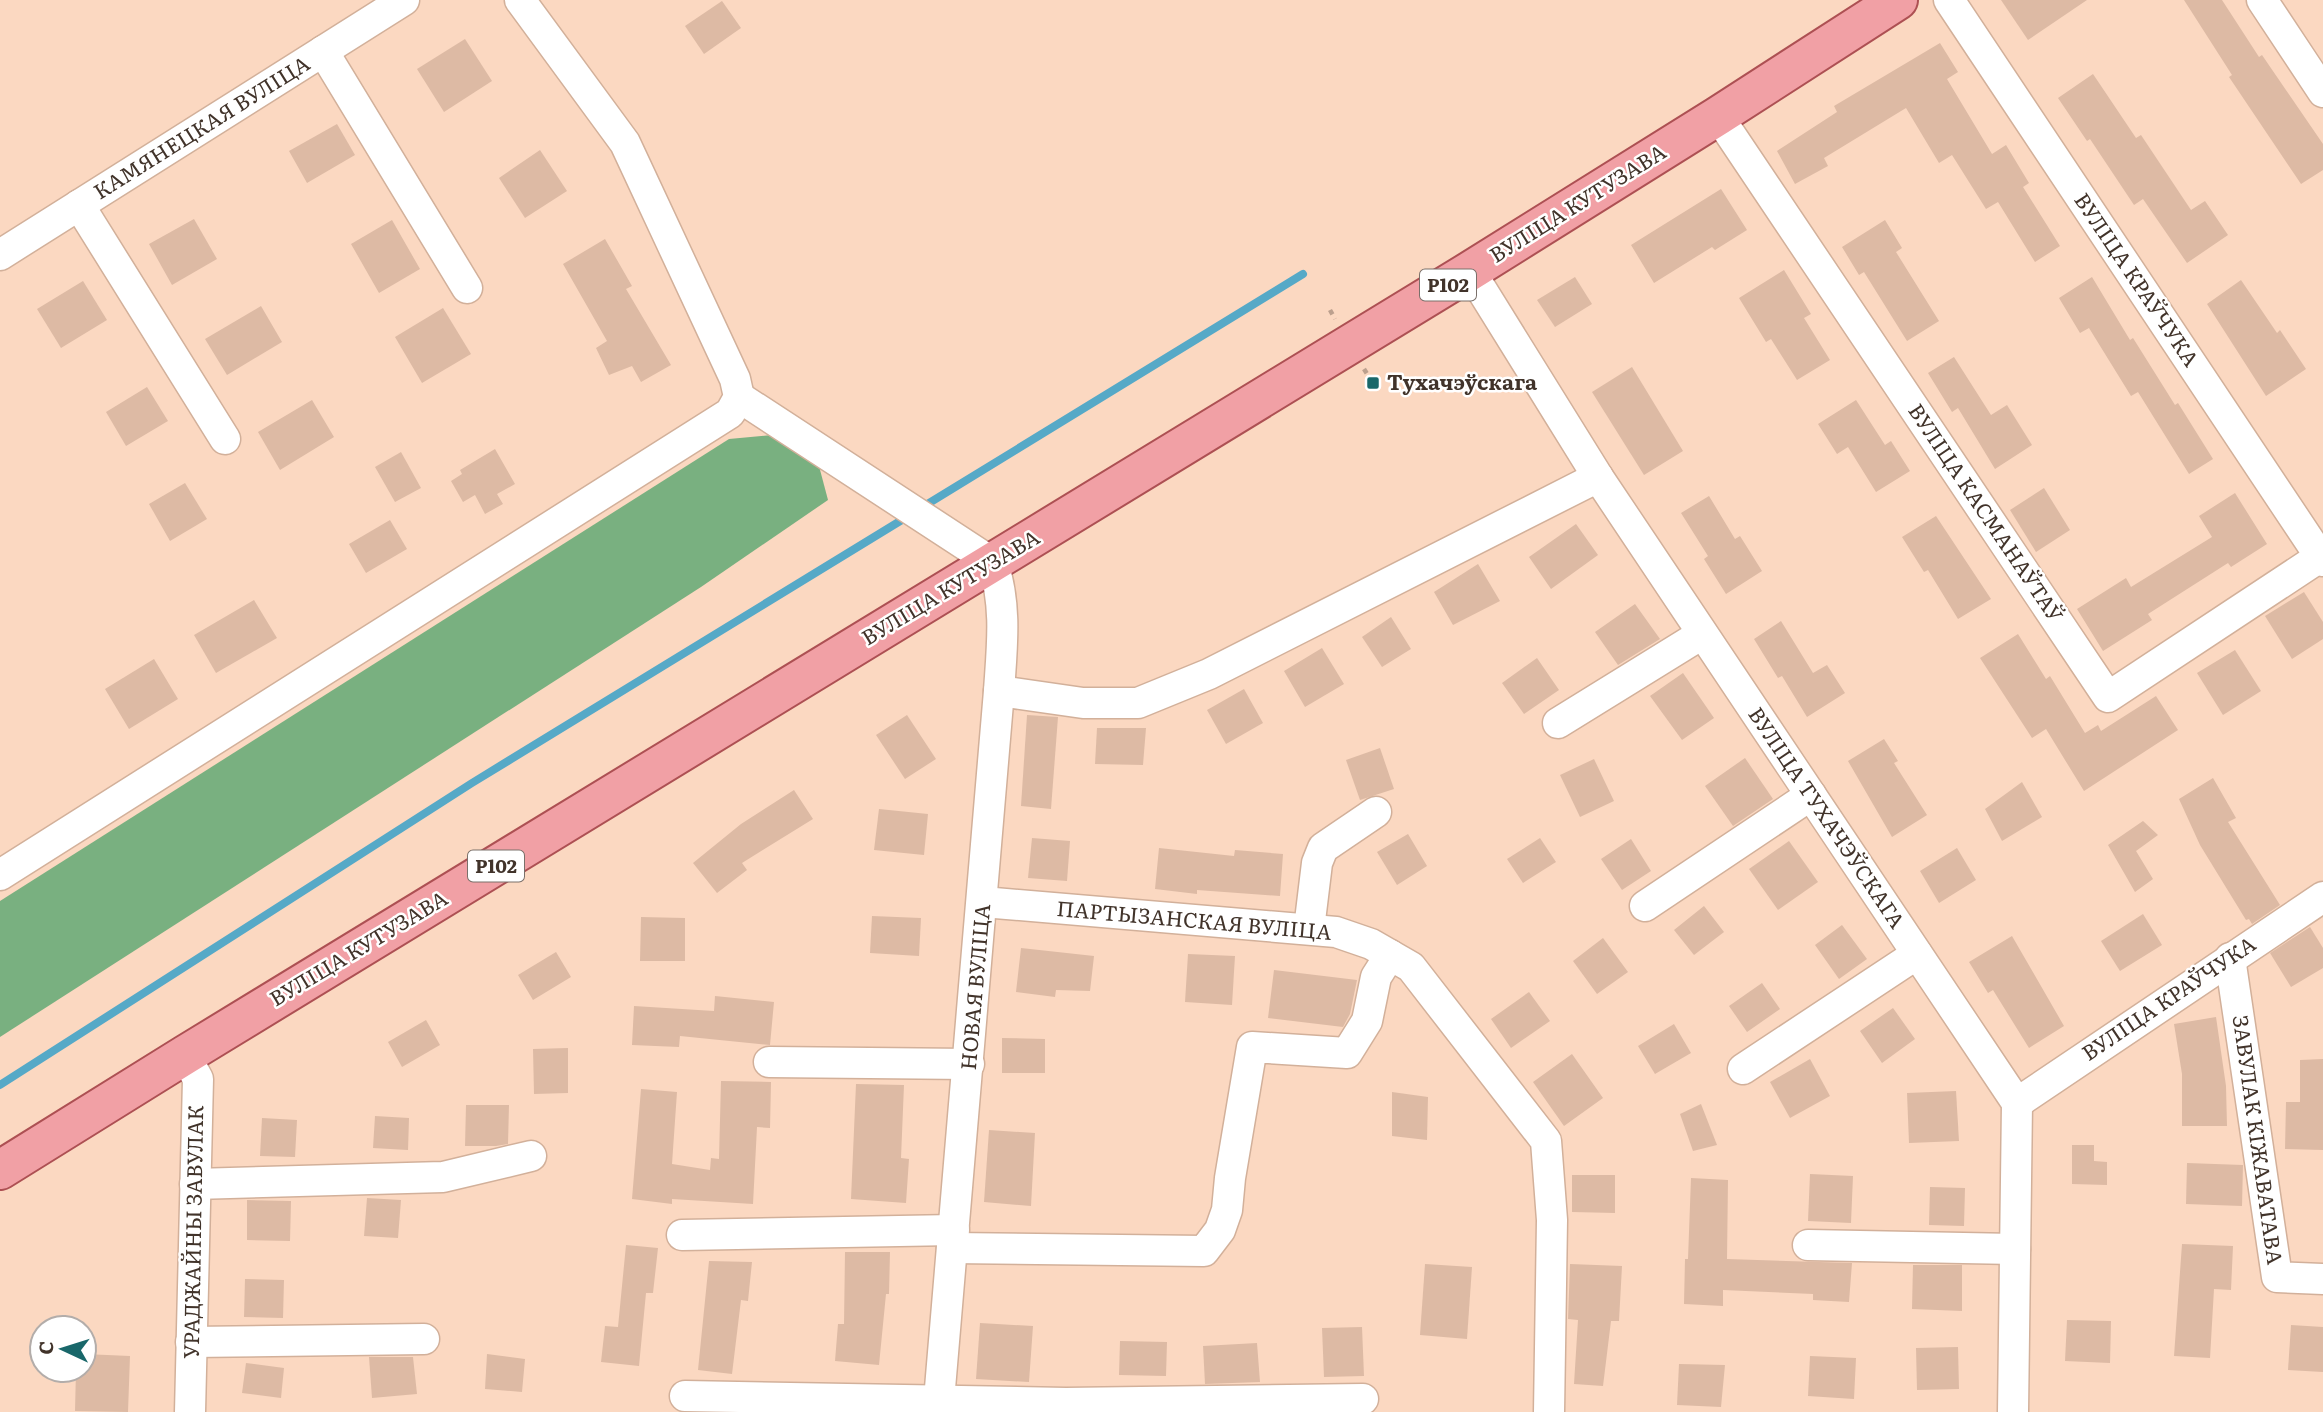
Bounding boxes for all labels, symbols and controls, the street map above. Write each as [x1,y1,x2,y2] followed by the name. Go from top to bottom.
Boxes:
[86,46,315,205] street label: КАМЯНЕЦКАЯ ВУЛІЦА
[1482,135,1671,269] street label: ВУЛІЦА КУТУЗАВА
[2068,185,2208,372] street label: ВУЛІЦА КРАЎЧУКА
[1420,270,1476,300] road number: Р102
[1387,365,1538,396] place label: Тухачэўскага
[1365,375,1381,391] marker: Тухачэўскага
[1902,396,2072,628] street label: ВУЛІЦА КАСМАНАЎТАЎ
[855,520,1045,651] street label: ВУЛІЦА КУТУЗАВА
[1742,700,1914,934] street label: ВУЛІЦА ТУХАЧЭЎСКАГА
[468,850,524,881] road number: Р102
[263,881,453,1012] street label: ВУЛІЦА КУТУЗАВА
[1055,891,1334,946] street label: ПАРТЫЗАНСКАЯ ВУЛІЦА
[951,902,996,1071] street label: НОВАЯ ВУЛІЦА
[2074,927,2261,1067] street label: ВУЛІЦА КРАЎЧУКА
[2227,1013,2292,1267] street label: ЗАВУЛАК КІЖАВАТАВА
[174,1104,209,1359] street label: УРАДЖАЙНЫ ЗАВУЛАК
[28,1314,98,1384] north arrow
[31,1340,59,1355] text: С

